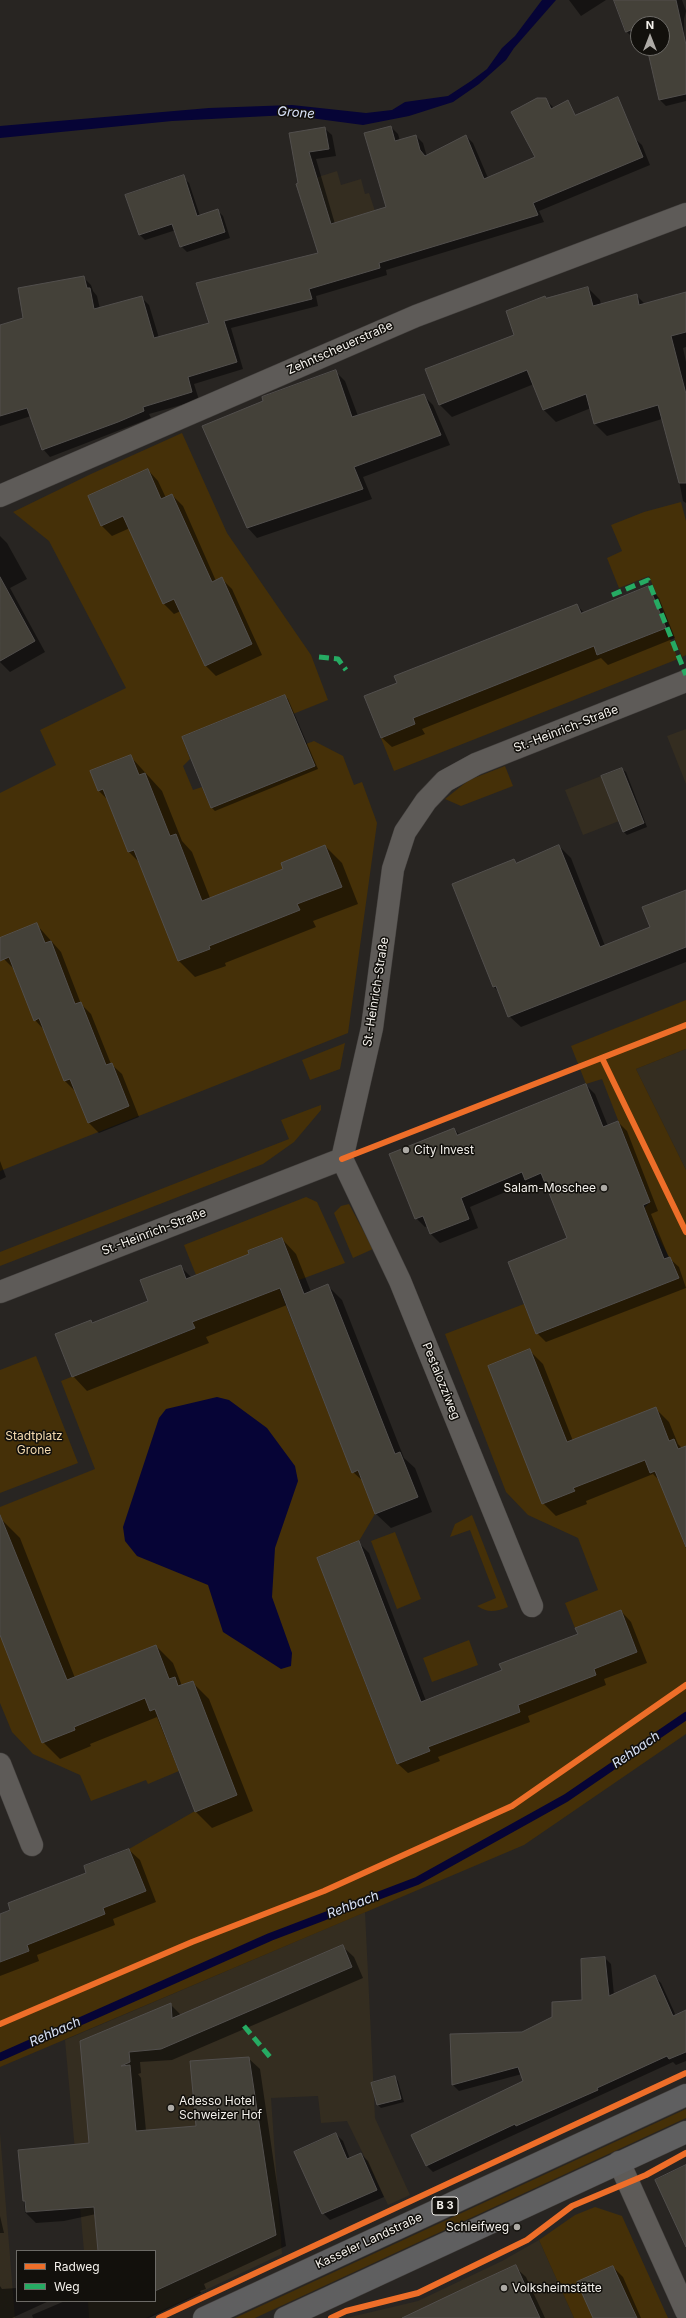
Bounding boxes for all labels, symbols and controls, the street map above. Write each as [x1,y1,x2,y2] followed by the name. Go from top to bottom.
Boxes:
[630,16,670,56] north arrow
[646,18,654,32] text: N
[277,104,315,122] water label: Grone
[285,318,395,378] street label: Zehntscheuerstraße
[512,702,620,756] street label: St.-Heinrich-Straße
[360,936,392,1048] street label: St.-Heinrich-Straße
[414,1143,474,1157] place label: City Invest
[401,1145,411,1155] marker: City Invest
[504,1181,596,1195] place label: Salam-Moschee
[599,1183,609,1193] marker: Salam-Moschee
[100,1205,208,1259] street label: St.-Heinrich-Straße
[419,1340,463,1422] street label: Pestalozziweg
[5,1429,63,1457] park label: Stadtplatz Grone
[609,1728,663,1772] water label: Rehbach
[325,1888,381,1922] water label: Rehbach
[27,2014,83,2050] water label: Rehbach
[179,2094,262,2122] place label: Adesso Hotel Schweizer Hof
[166,2103,176,2113] marker: Adesso Hotel Schweizer Hof
[432,2197,458,2215] road number: B 3
[313,2210,425,2272] street label: Kasseler Landstraße
[446,2220,509,2234] place label: Schleifweg
[512,2222,522,2232] marker: Schleifweg
[16,2250,156,2302] legend
[54,2259,100,2274] text: Radweg
[54,2279,80,2294] text: Weg
[512,2281,602,2295] place label: Volksheimstätte
[499,2283,509,2293] marker: Volksheimstätte

